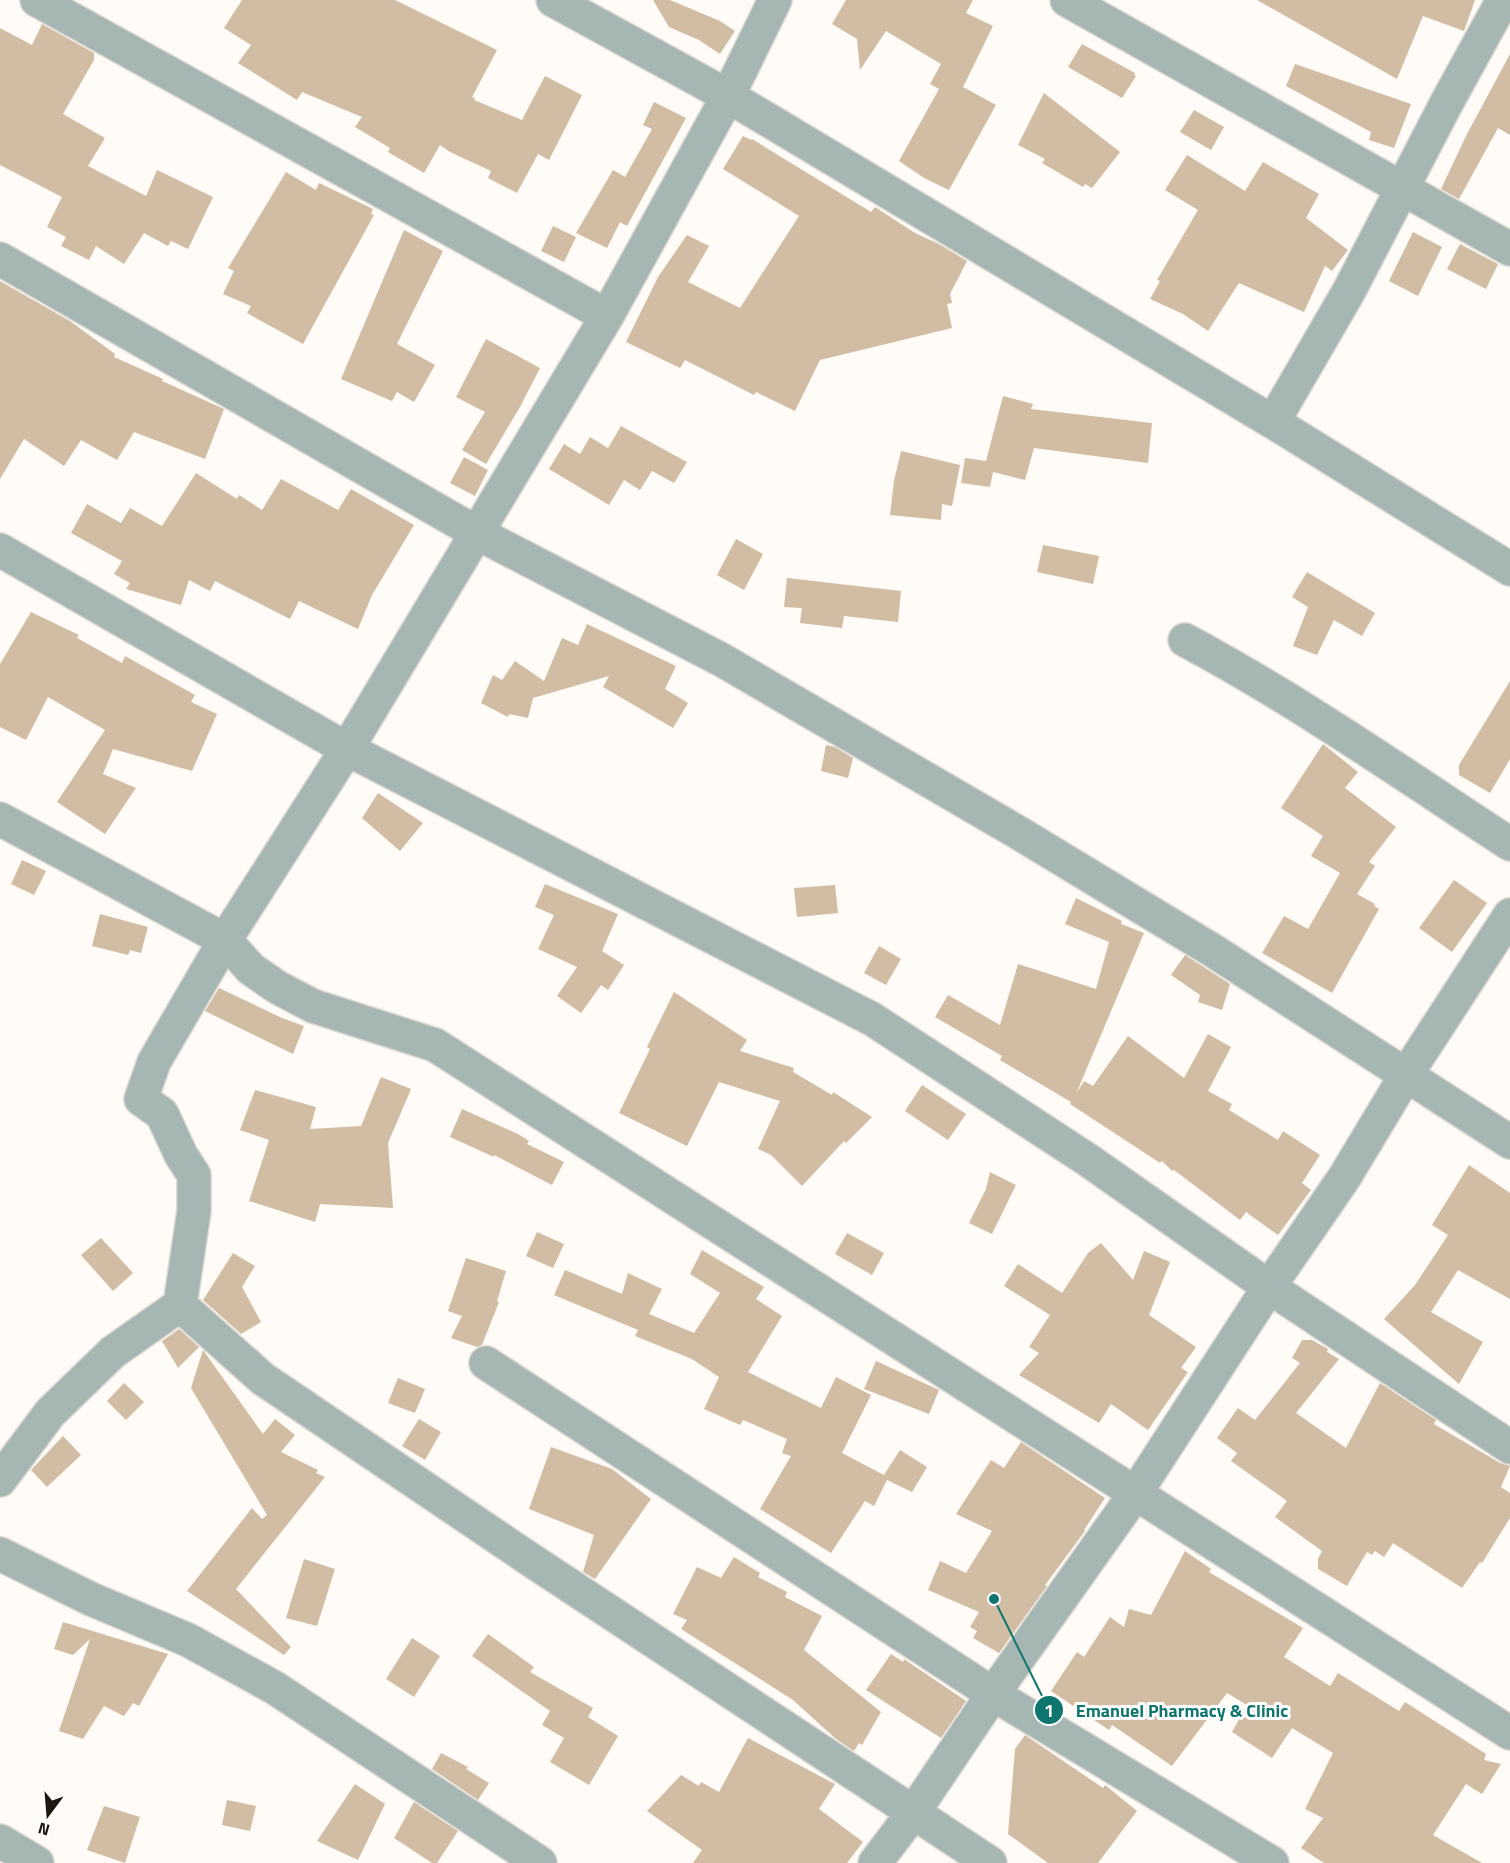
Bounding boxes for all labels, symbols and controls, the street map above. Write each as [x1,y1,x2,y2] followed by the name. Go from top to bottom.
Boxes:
[1034,1692,1300,1728] callout: Emanuel Pharmacy & Clinic
[1044,1697,1054,1724] text: 1
[1076,1697,1288,1724] text: Emanuel Pharmacy & Clinic
[18,1785,78,1845] north arrow
[35,1816,53,1842] text: N

